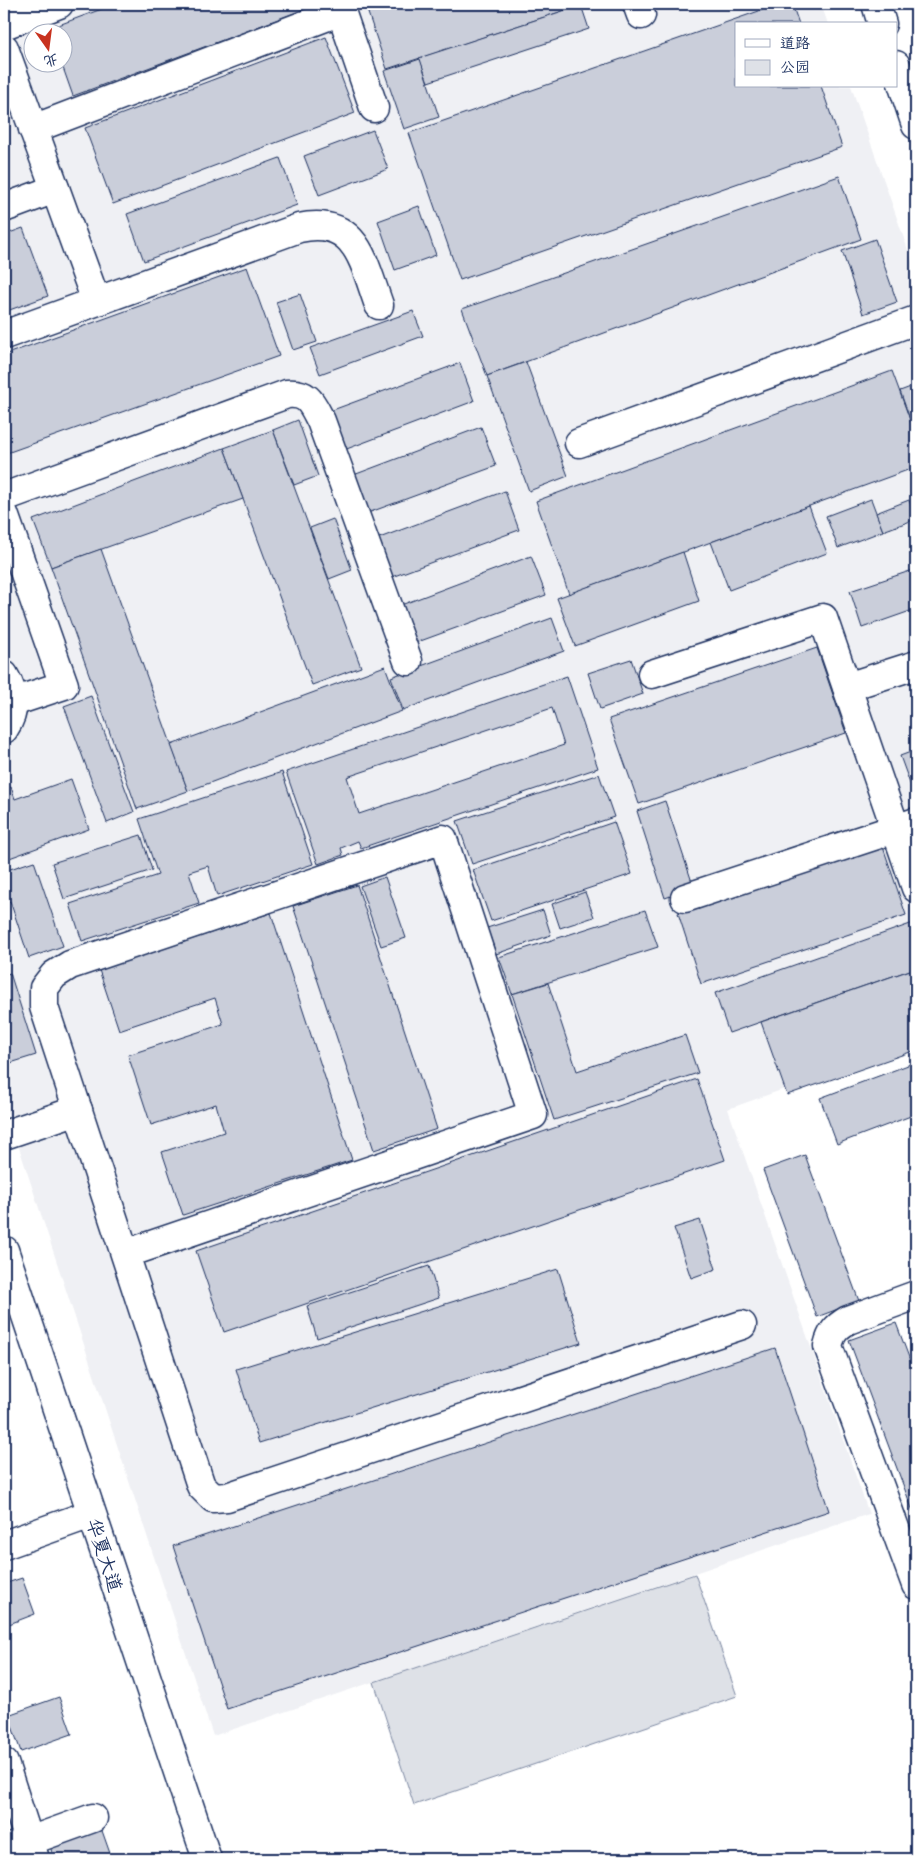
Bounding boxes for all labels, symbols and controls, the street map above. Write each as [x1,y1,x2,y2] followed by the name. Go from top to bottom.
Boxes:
[22,22,72,72] north arrow
[735,22,898,88] legend
[780,33,810,54] text: 道路
[42,48,60,71] text: 北
[780,57,810,78] text: 公园
[79,1515,128,1596] street label: 华夏大道

